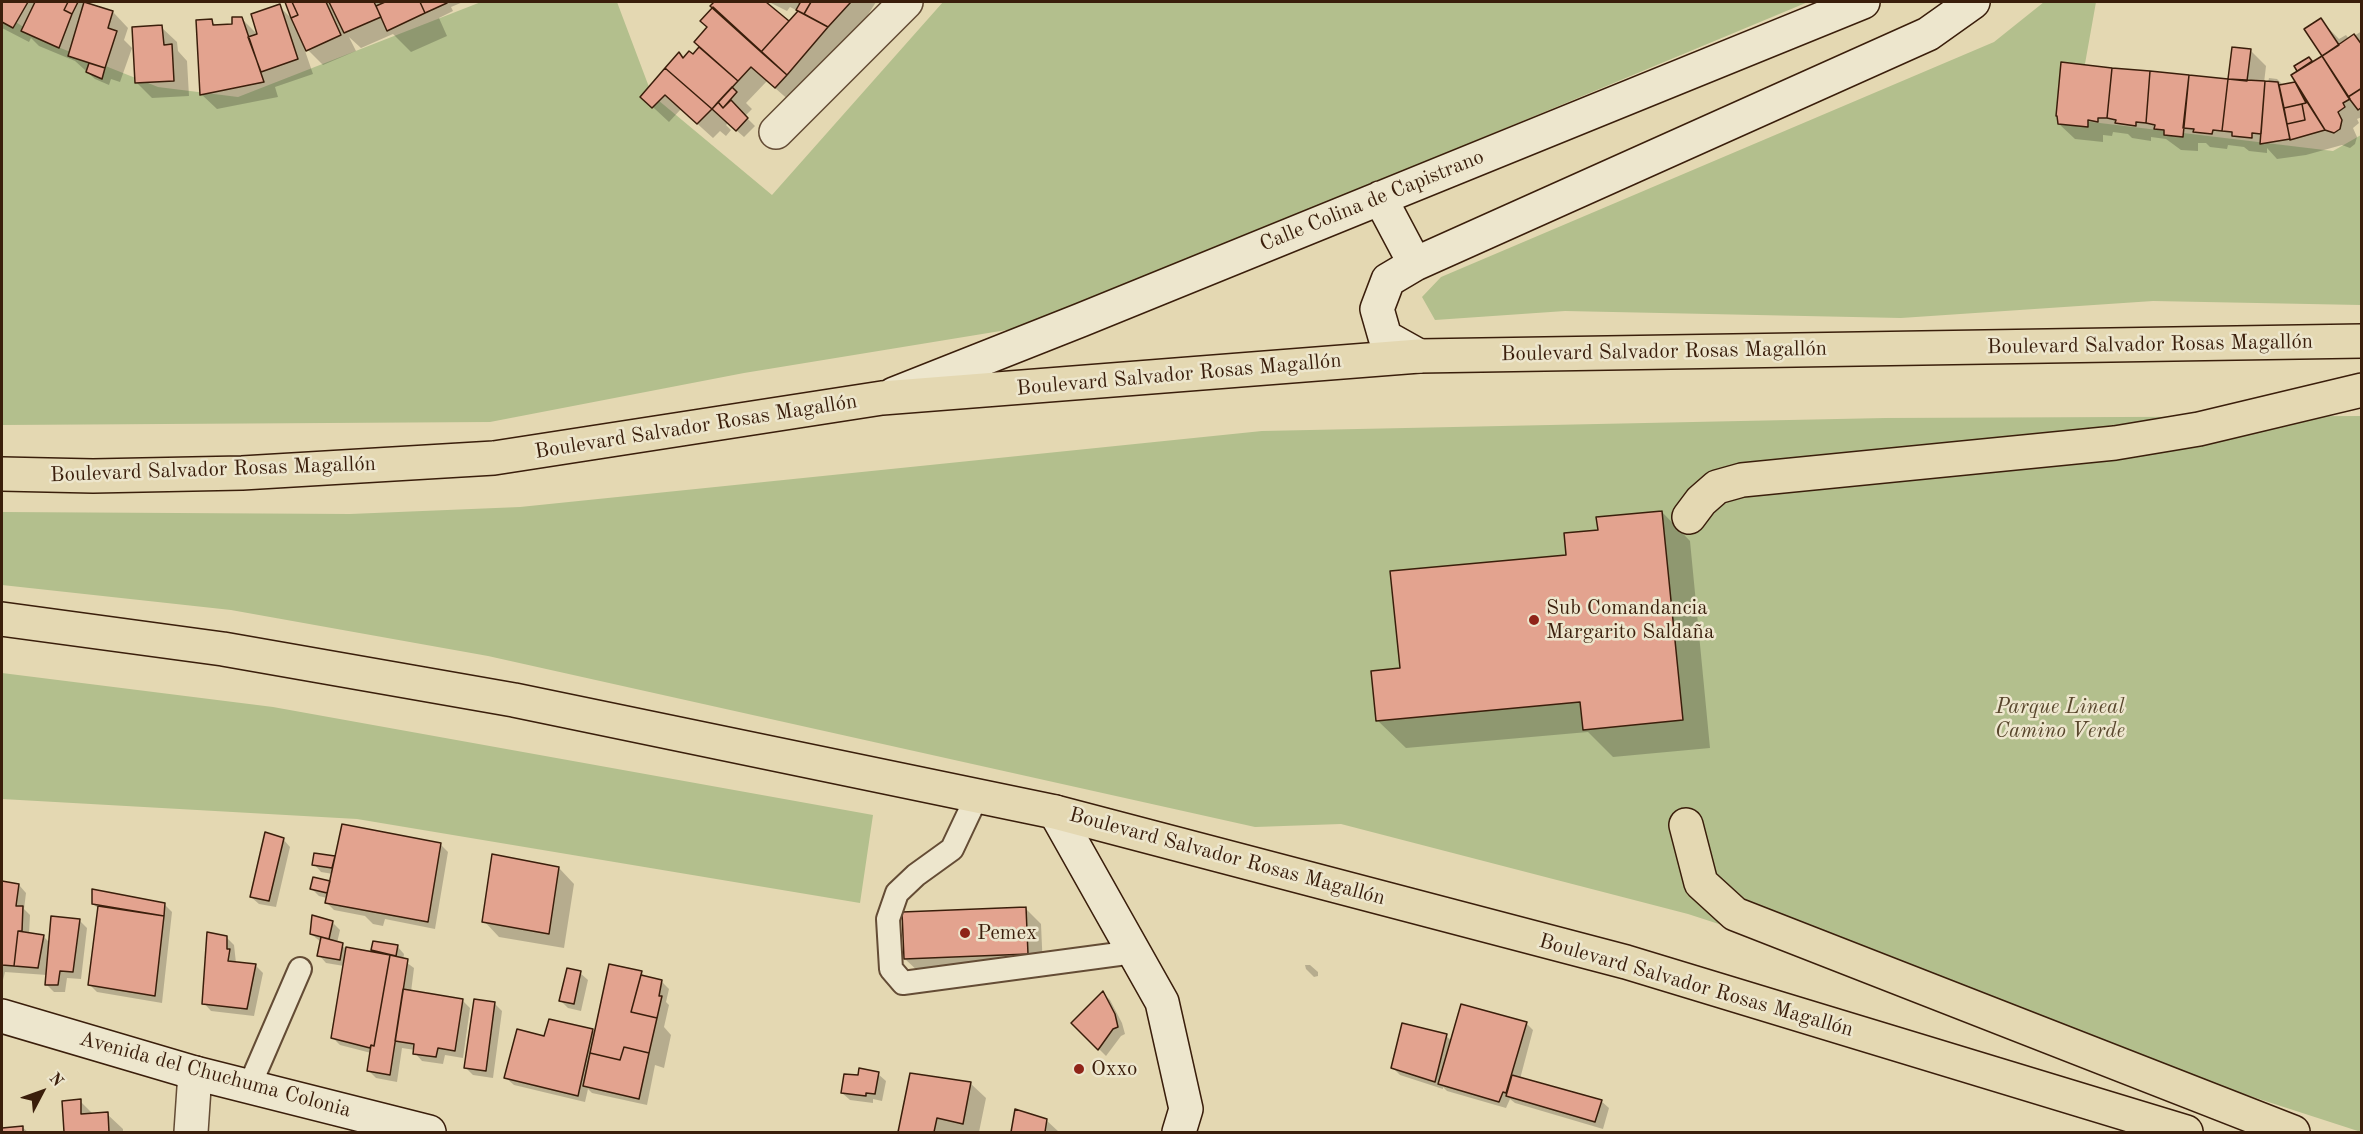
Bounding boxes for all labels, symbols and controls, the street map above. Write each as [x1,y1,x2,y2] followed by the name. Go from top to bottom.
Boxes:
[1256,144,1488,258] street label: Calle Colina de Capistrano
[1987,330,2313,360] street label: Boulevard Salvador Rosas Magallón
[1501,337,1827,367] street label: Boulevard Salvador Rosas Magallón
[1015,348,1343,402] street label: Boulevard Salvador Rosas Magallón
[533,389,859,465] street label: Boulevard Salvador Rosas Magallón
[50,452,376,488] street label: Boulevard Salvador Rosas Magallón
[1546,595,1714,645] place label: Sub Comandancia Margarito Saldaña
[1527,613,1541,627] marker: Sub Comandancia Margarito Saldaña
[1995,694,2125,744] park label: Parque Lineal Camino Verde
[1066,803,1388,911] street label: Boulevard Salvador Rosas Magallón
[977,920,1037,946] place label: Pemex
[958,926,972,940] marker: Pemex
[1536,929,1856,1043] street label: Boulevard Salvador Rosas Magallón
[76,1027,354,1123] street label: Avenida del Chuchuma Colonia
[1091,1056,1137,1082] place label: Oxxo
[12,1062,72,1122] north arrow
[1072,1062,1086,1076] marker: Oxxo
[46,1070,66,1090] text: N

